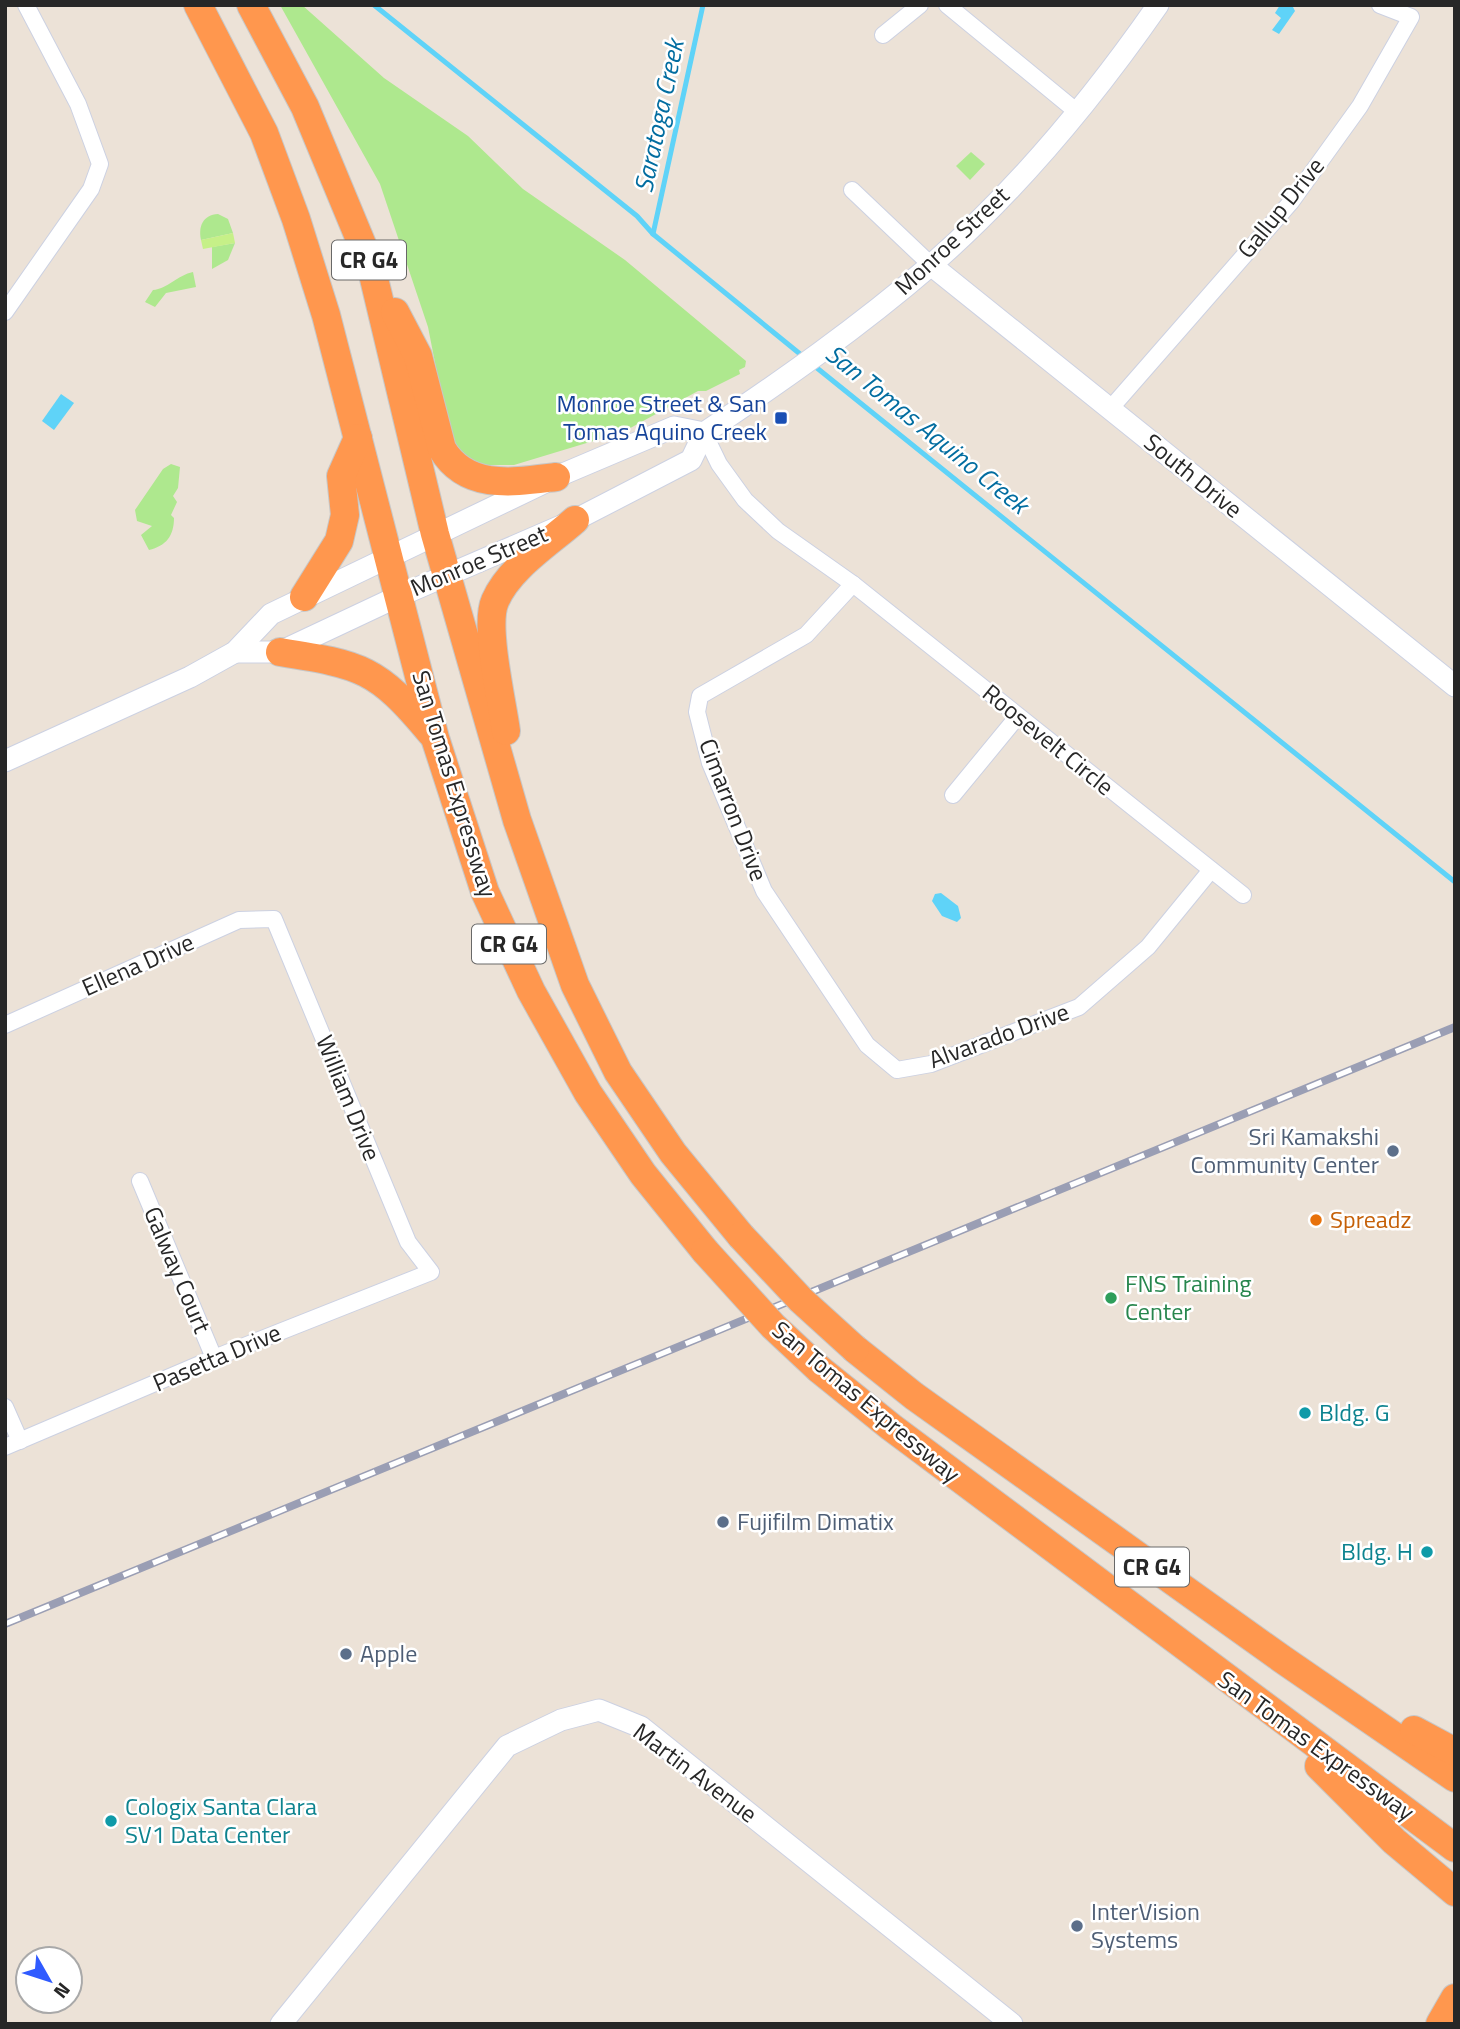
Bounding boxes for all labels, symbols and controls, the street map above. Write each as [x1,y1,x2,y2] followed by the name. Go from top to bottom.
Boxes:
[623,32,694,196] water label: Saratoga Creek
[1228,149,1332,266] street label: Gallup Drive
[886,177,1017,303] street label: Monroe Street
[332,241,406,280] road number: CR G4
[817,334,1040,525] water label: San Tomas Aquino Creek
[556,385,767,449] place label: Monroe Street & San Tomas Aquino Creek
[773,410,789,426] marker: Monroe Street & San Tomas Aquino Creek
[1137,424,1251,526] street label: South Drive
[405,515,553,605] street label: Monroe Street
[403,666,507,902] street label: San Tomas Expressway
[975,675,1122,804] street label: Roosevelt Circle
[690,733,778,886] street label: Cimarron Drive
[76,923,199,1005] street label: Ellena Drive
[472,925,546,964] road number: CR G4
[924,993,1074,1077] street label: Alvarado Drive
[307,1029,390,1166] street label: William Drive
[1191,1118,1379,1182] place label: Sri Kamakshi Community Center
[1385,1143,1401,1159] marker: Sri Kamakshi Community Center
[135,1201,221,1339] street label: Galway Court
[1330,1201,1411,1237] place label: Spreadz
[1308,1212,1324,1228] marker: Spreadz
[1125,1265,1252,1329] place label: FNS Training Center
[1103,1290,1119,1306] marker: FNS Training Center
[765,1312,969,1491] street label: San Tomas Expressway
[147,1314,286,1400] street label: Pasetta Drive
[1319,1394,1390,1430] place label: Bldg. G
[1297,1405,1313,1421] marker: Bldg. G
[737,1503,894,1539] place label: Fujifilm Dimatix
[715,1514,731,1530] marker: Fujifilm Dimatix
[1341,1533,1413,1569] place label: Bldg. H
[1419,1544,1435,1560] marker: Bldg. H
[1115,1548,1189,1586] road number: CR G4
[360,1635,417,1671] place label: Apple
[338,1646,354,1662] marker: Apple
[1211,1661,1423,1829] street label: San Tomas Expressway
[626,1713,765,1831] street label: Martin Avenue
[125,1788,317,1852] place label: Cologix Santa Clara SV1 Data Center
[103,1813,119,1829] marker: Cologix Santa Clara SV1 Data Center
[1091,1893,1200,1957] place label: InterVision Systems
[1069,1918,1085,1934] marker: InterVision Systems
[14,1945,84,2015] north arrow
[47,1977,78,2005] text: N

